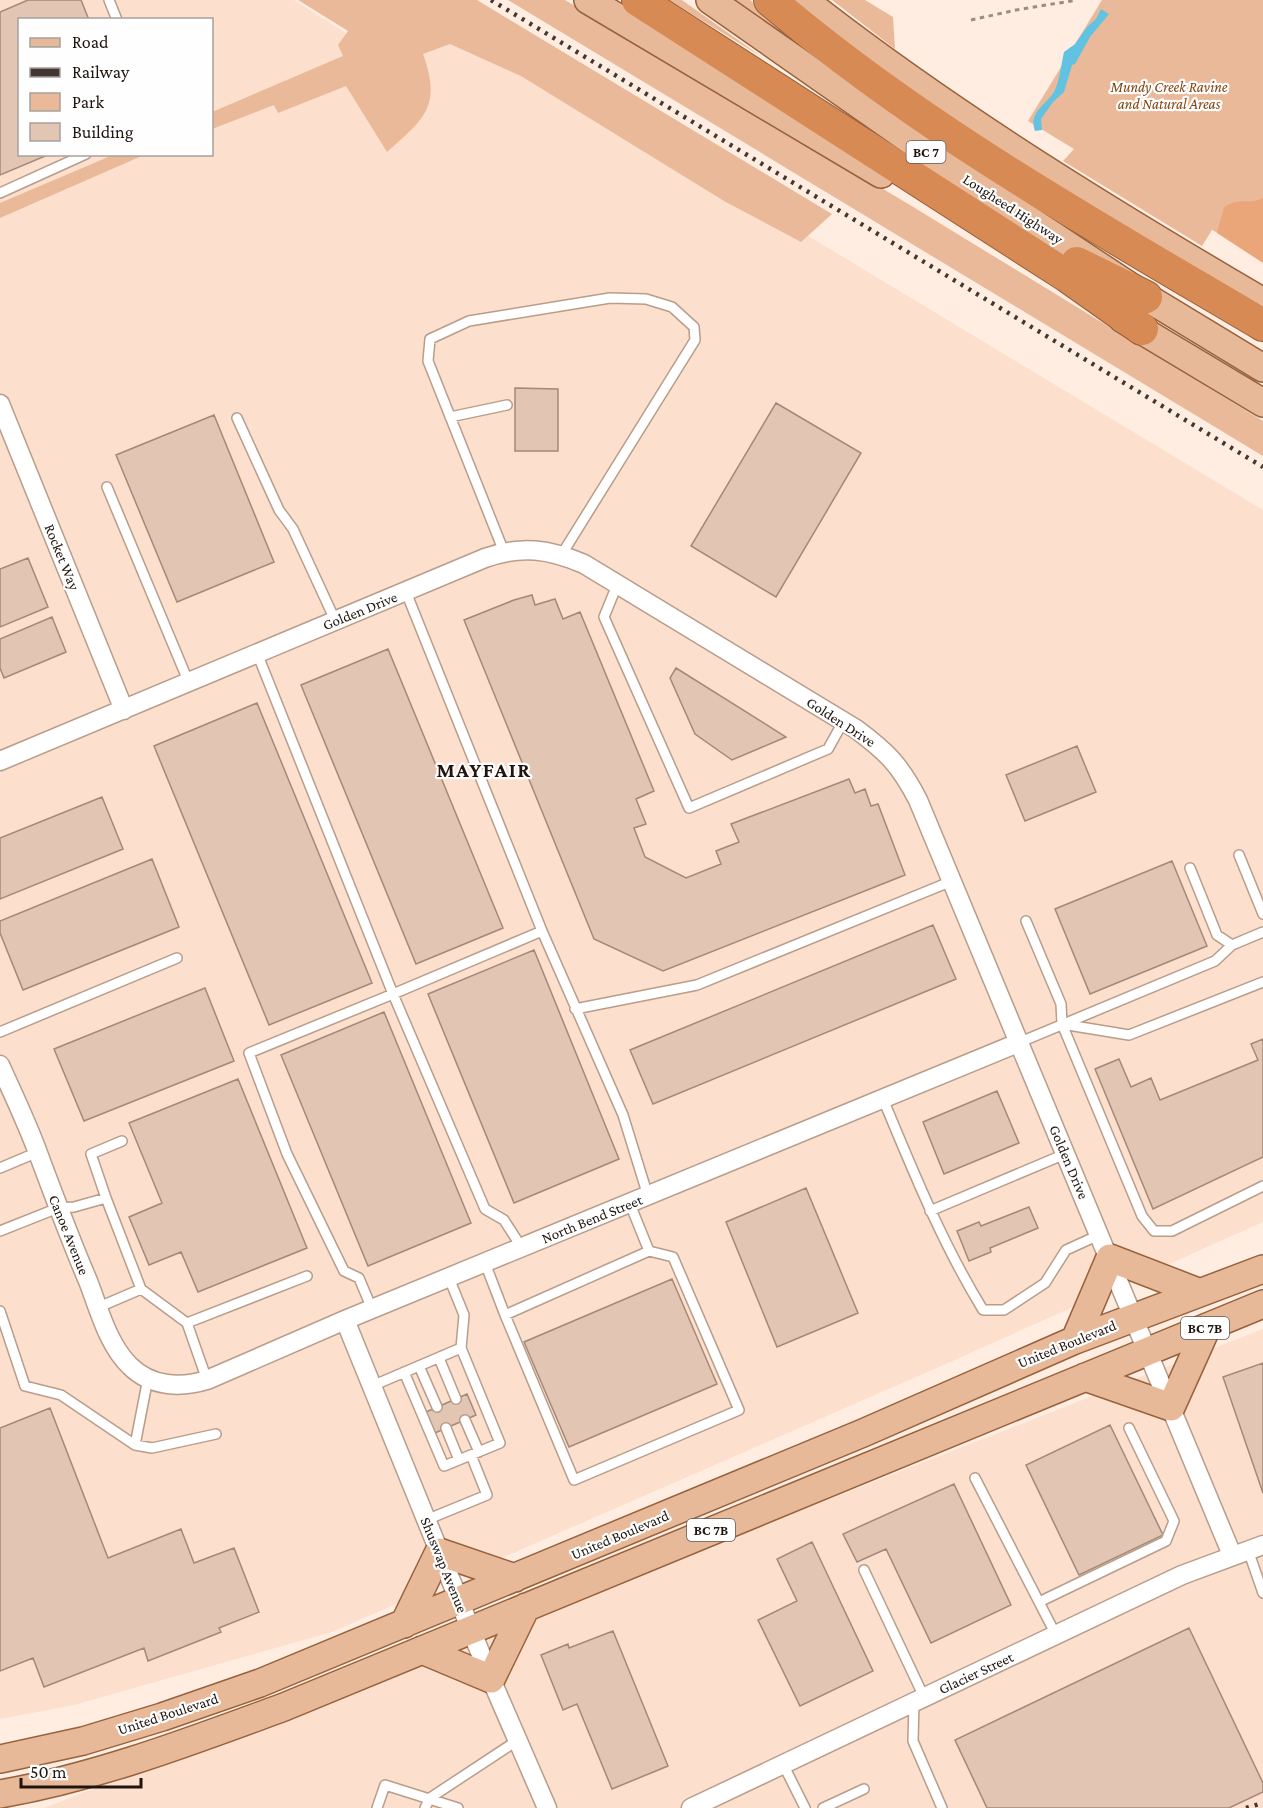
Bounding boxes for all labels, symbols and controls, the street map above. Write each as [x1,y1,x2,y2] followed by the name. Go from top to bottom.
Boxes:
[18,18,213,156] legend
[72,32,109,52] text: Road
[72,62,130,82] text: Railway
[1110,79,1228,112] park label: Mundy Creek Ravine and Natural Areas
[72,92,104,112] text: Park
[72,122,134,142] text: Building
[906,141,946,163] road number: BC 7
[960,171,1066,248] street label: Lougheed Highway
[41,522,83,593] street label: Rocket Way
[320,589,400,633] street label: Golden Drive
[804,694,879,750] street label: Golden Drive
[436,758,532,782] district label: MAYFAIR
[1046,1123,1092,1202] street label: Golden Drive
[539,1191,646,1246] street label: North Bend Street
[46,1193,92,1278] street label: Canoe Avenue
[1015,1317,1119,1371] street label: United Boulevard
[1181,1317,1229,1339] road number: BC 7B
[569,1507,671,1563] street label: United Boulevard
[417,1515,471,1616] street label: Shuswap Avenue
[687,1519,735,1541] road number: BC 7B
[936,1648,1017,1697] street label: Glacier Street
[116,1690,220,1738] street label: United Boulevard
[21,1751,141,1789] scale bar
[30,1762,67,1782] text: 50 m

